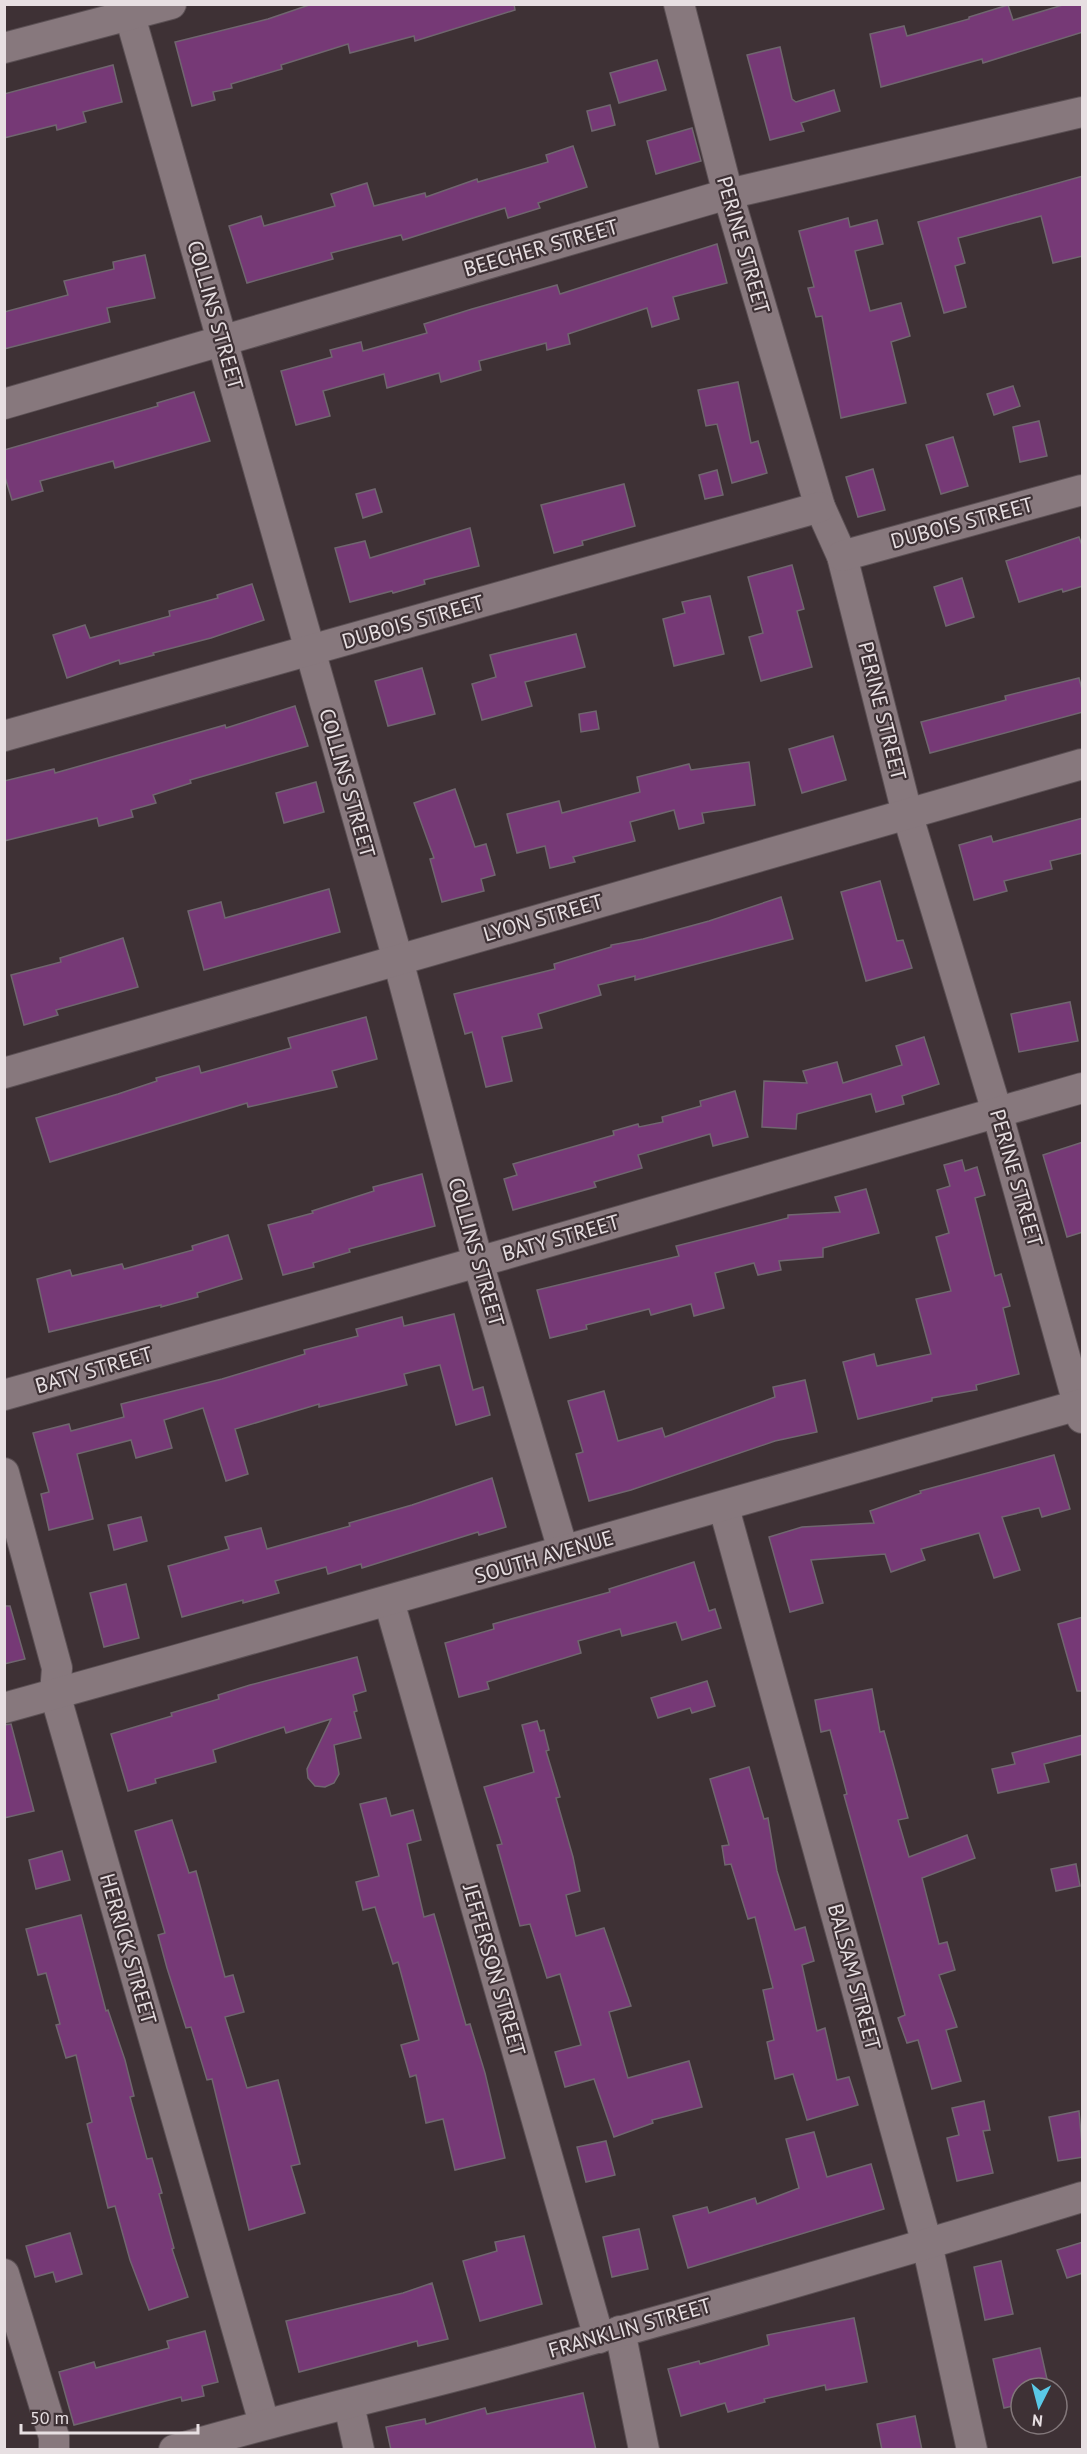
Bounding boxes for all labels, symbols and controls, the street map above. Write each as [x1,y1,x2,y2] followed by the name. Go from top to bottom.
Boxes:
[711,173,776,317] street label: PERINE STREET
[460,212,622,283] street label: BEECHER STREET
[181,237,250,393] street label: COLLINS STREET
[888,490,1036,555] street label: DUBOIS STREET
[339,588,487,655] street label: DUBOIS STREET
[852,639,913,783] street label: PERINE STREET
[313,705,382,861] street label: COLLINS STREET
[480,887,606,947] street label: LYON STREET
[984,1106,1049,1250] street label: PERINE STREET
[442,1174,511,1330] street label: COLLINS STREET
[499,1208,623,1267] street label: BATY STREET
[32,1340,156,1399] street label: BATY STREET
[471,1524,617,1589] street label: SOUTH AVENUE
[94,1870,163,2028] street label: HERRICK STREET
[457,1880,532,2059] street label: JEFFERSON STREET
[822,1901,887,2053] street label: BALSAM STREET
[545,2291,715,2364] street label: FRANKLIN STREET
[1009,2376,1069,2436] north arrow
[21,2397,198,2435] scale bar
[30,2406,69,2429] text: 50 m
[1031,2410,1044,2431] text: N

